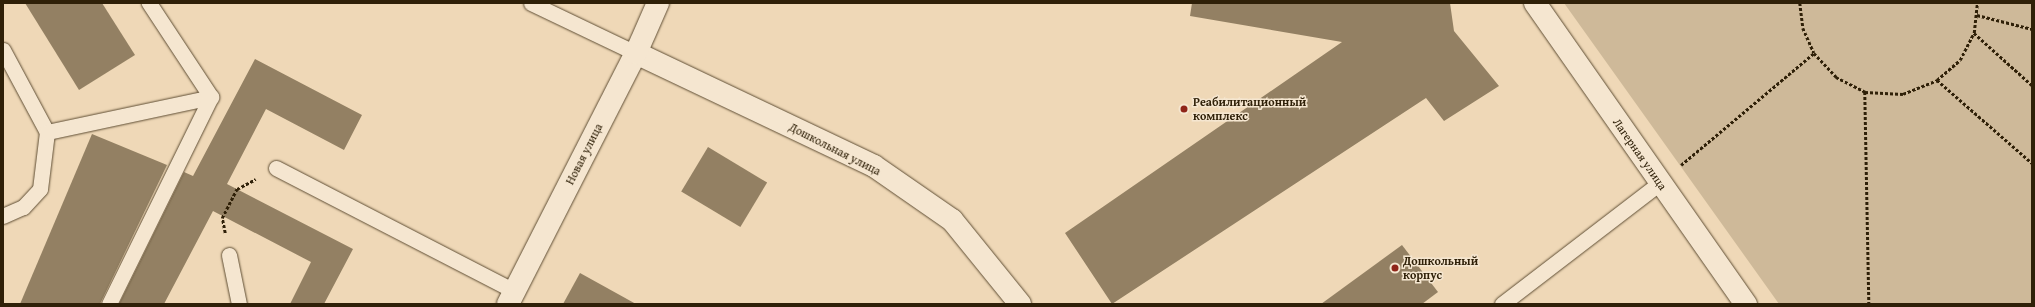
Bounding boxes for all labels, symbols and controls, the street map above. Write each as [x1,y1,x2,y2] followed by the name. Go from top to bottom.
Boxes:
[1193,95,1306,123] place label: Реабилитационный комплекс
[1178,103,1190,115] marker: Реабилитационный комплекс
[1610,115,1670,193] street label: Лагерная улица
[787,120,883,178] street label: Дошкольная улица
[562,121,606,187] street label: Новая улица
[1403,254,1478,282] place label: Дошкольный корпус
[1390,263,1400,273] marker: Дошкольный корпус

